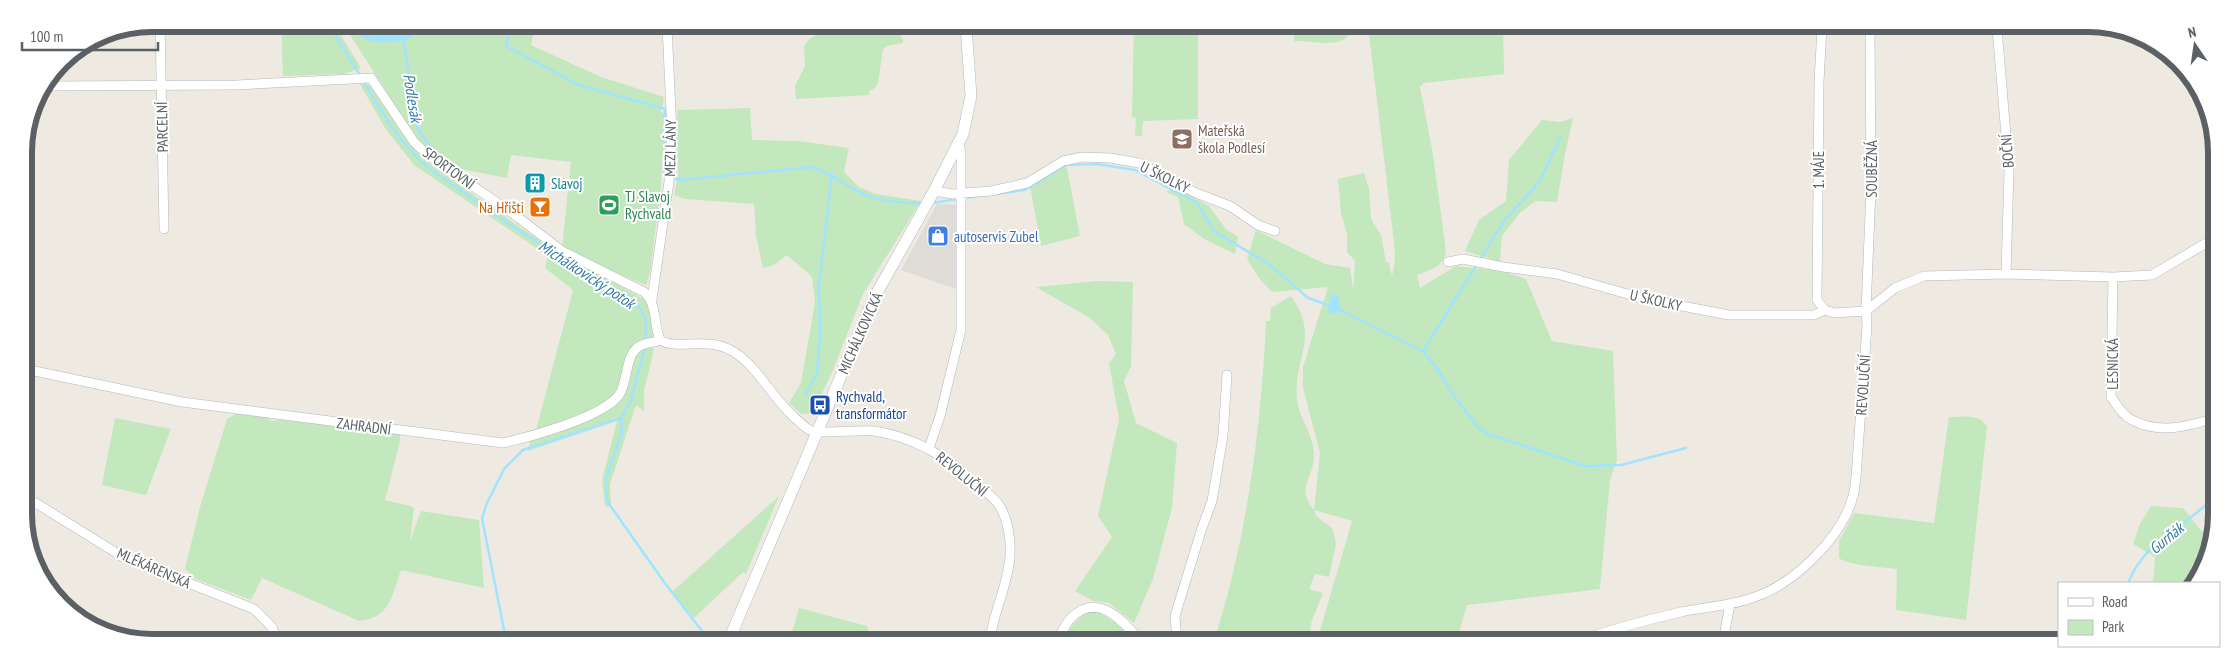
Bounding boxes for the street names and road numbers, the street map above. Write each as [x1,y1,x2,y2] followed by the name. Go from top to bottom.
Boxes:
[152,101,172,153] street label: PARCELNÍ
[660,119,680,177] street label: MEZI LÁNY
[1996,133,2018,168] street label: BOČNÍ
[1862,139,1881,198] street label: SOUBĚŽNÁ
[419,143,479,194] street label: SPORTOVNÍ
[1809,151,1828,189] street label: 1. MÁJE
[1137,157,1193,197] street label: U ŠKOLKY
[1628,285,1684,315] street label: U ŠKOLKY
[833,288,887,377] street label: MICHÁLKOVICKÁ
[2103,337,2122,390] street label: LESNICKÁ
[1851,353,1875,416] street label: REVOLUČNÍ
[336,413,393,439] street label: ZAHRADNÍ
[932,447,992,501] street label: REVOLUČNÍ
[114,543,195,593] street label: MLÉKÁRENSKÁ

